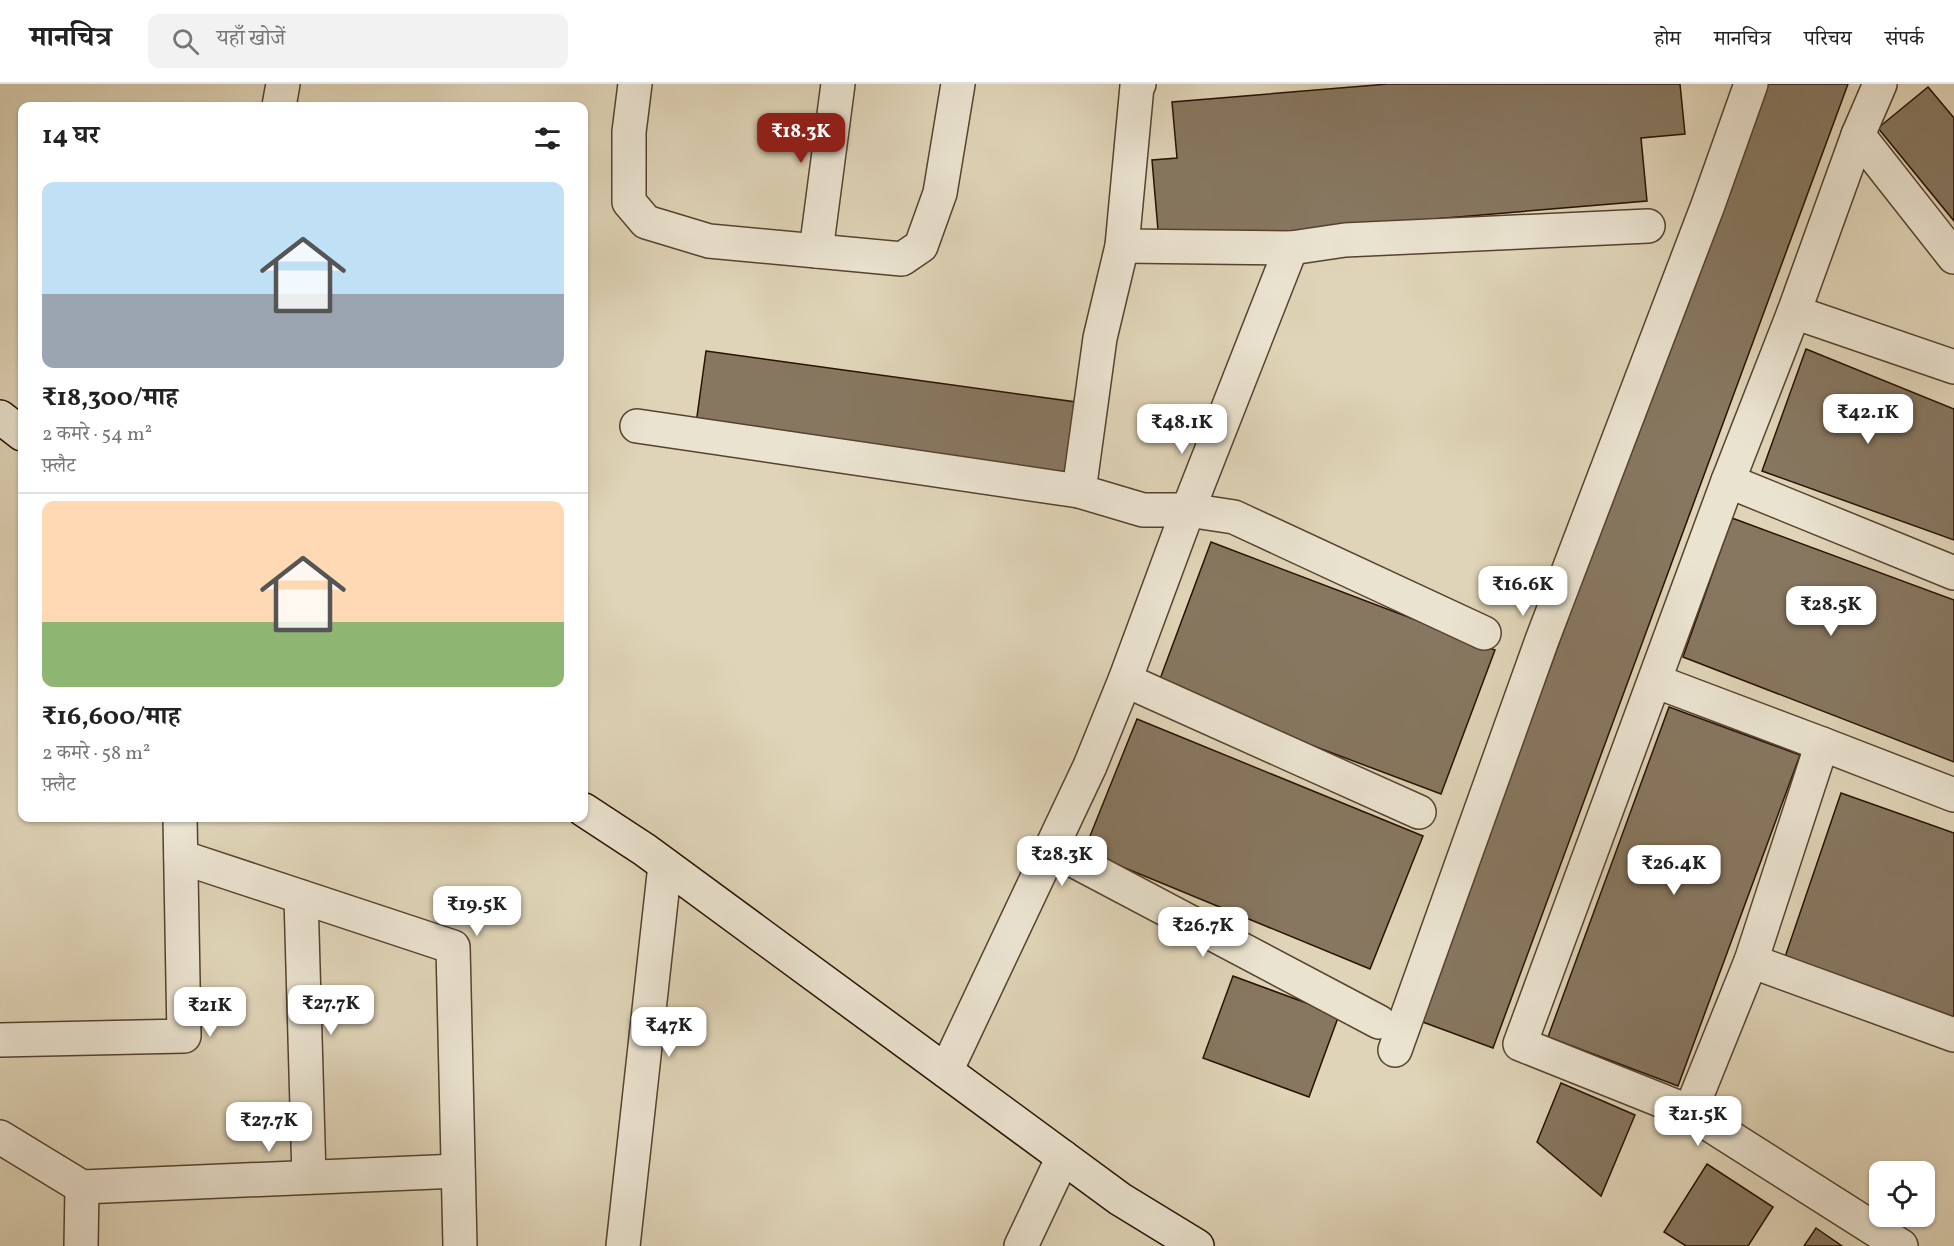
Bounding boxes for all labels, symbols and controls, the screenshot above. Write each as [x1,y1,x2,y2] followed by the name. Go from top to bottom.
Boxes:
[148,14,568,68] search box
[30,19,112,58] text: मानचित्र
[217,24,285,55] text: यहाँ खोजें
[169,25,202,58] icon: search
[1654,25,1681,54] text: होम
[1714,25,1771,54] text: मानचित्र
[1804,25,1852,54] text: परिचय
[1885,25,1924,54] text: संपर्क
[752,113,850,164] pin: ₹18.3K
[42,118,99,154] text: 14 घर
[771,118,831,146] text: ₹18.3K
[531,122,564,155] icon: filters
[249,221,357,329] icon: home
[42,380,178,416] text: ₹18,300/माह
[1819,394,1917,445] pin: ₹42.1K
[1837,399,1899,427] text: ₹42.1K
[1133,404,1231,455] pin: ₹48.1K
[1151,409,1213,437] text: ₹48.1K
[42,421,152,449] text: 2 कमरे · 54 m²
[42,453,75,481] text: फ़्लैट
[249,540,357,648] icon: home
[1474,566,1572,617] pin: ₹16.6K
[1492,571,1554,599] text: ₹16.6K
[1782,586,1880,637] pin: ₹28.5K
[1800,591,1862,619] text: ₹28.5K
[42,699,180,735] text: ₹16,600/माह
[42,740,150,768] text: 2 कमरे · 58 m²
[42,772,75,800] text: फ़्लैट
[1013,836,1111,887] pin: ₹28.3K
[1031,841,1093,869] text: ₹28.3K
[1625,845,1723,896] pin: ₹26.4K
[1642,850,1706,878] text: ₹26.4K
[428,886,526,937] pin: ₹19.5K
[447,891,507,919] text: ₹19.5K
[1154,907,1252,958] pin: ₹26.7K
[1172,912,1234,940] text: ₹26.7K
[282,985,380,1036] pin: ₹27.7K
[174,987,246,1038] pin: ₹21K
[302,990,360,1018] text: ₹27.7K
[188,992,232,1020] text: ₹21K
[633,1007,705,1058] pin: ₹47K
[645,1012,693,1040] text: ₹47K
[1649,1096,1747,1147] pin: ₹21.5K
[1668,1101,1728,1129] text: ₹21.5K
[220,1102,318,1153] pin: ₹27.7K
[240,1107,298,1135] text: ₹27.7K
[1869,1161,1935,1227] map controls
[1869,1161,1935,1227] button: locate

